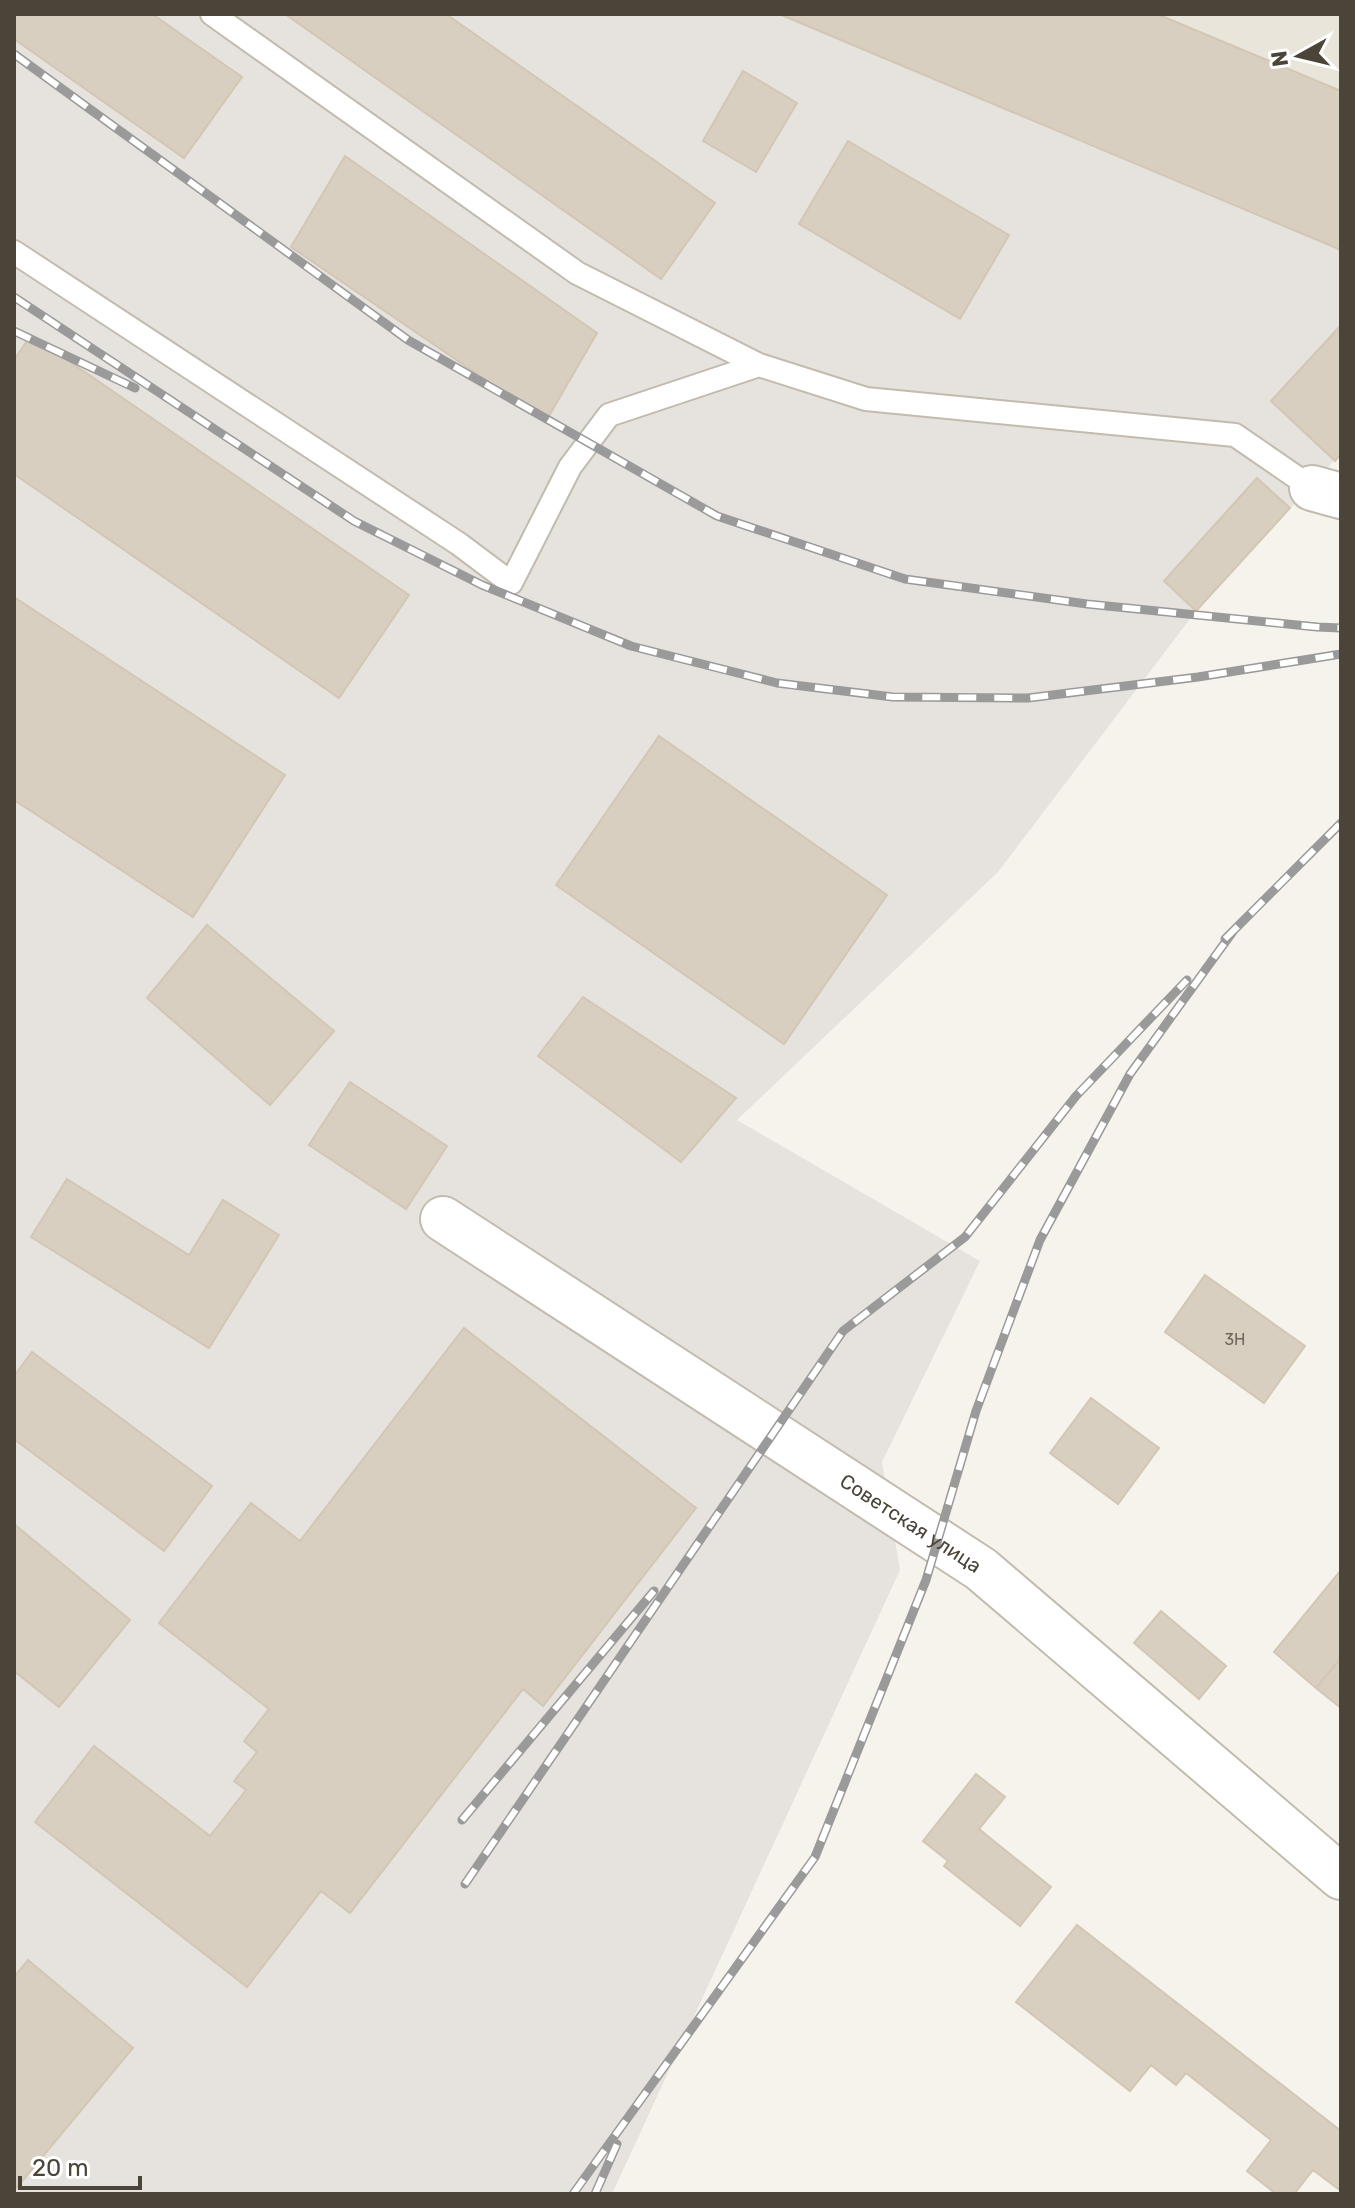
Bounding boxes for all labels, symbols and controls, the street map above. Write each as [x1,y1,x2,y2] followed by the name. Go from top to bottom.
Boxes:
[1259,16,1339,96] north arrow
[1265,49,1294,68] text: N
[1224,1330,1246,1349] house number: 3Н
[836,1469,986,1578] street label: Советская улица
[20,2140,140,2190] scale bar
[32,2154,89,2182] text: 20 m

